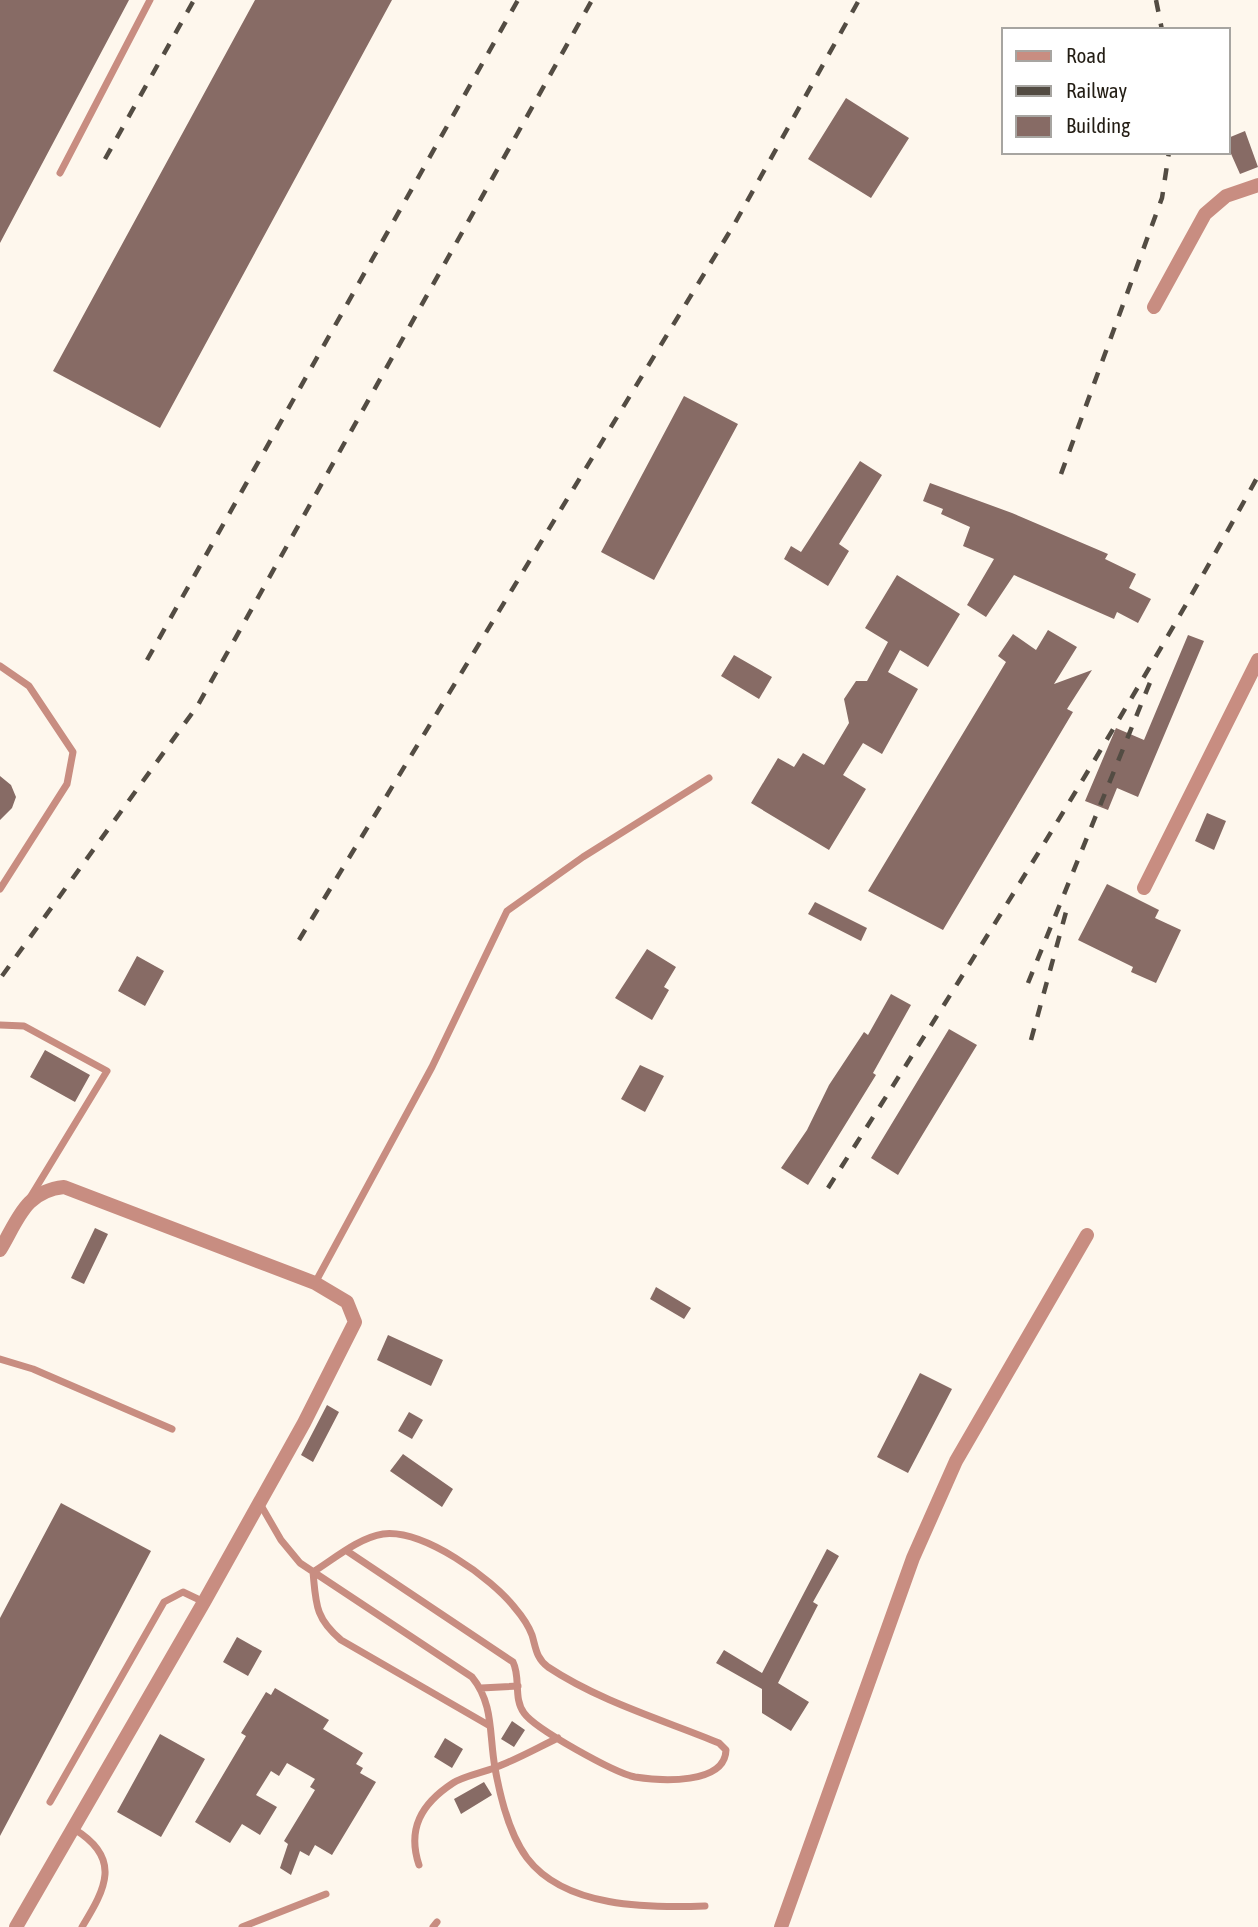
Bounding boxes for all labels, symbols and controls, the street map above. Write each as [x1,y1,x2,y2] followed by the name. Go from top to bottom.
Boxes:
[1002,28,1230,154] legend
[1066,43,1106,67] text: Road
[1066,78,1128,102] text: Railway
[1066,113,1130,137] text: Building

